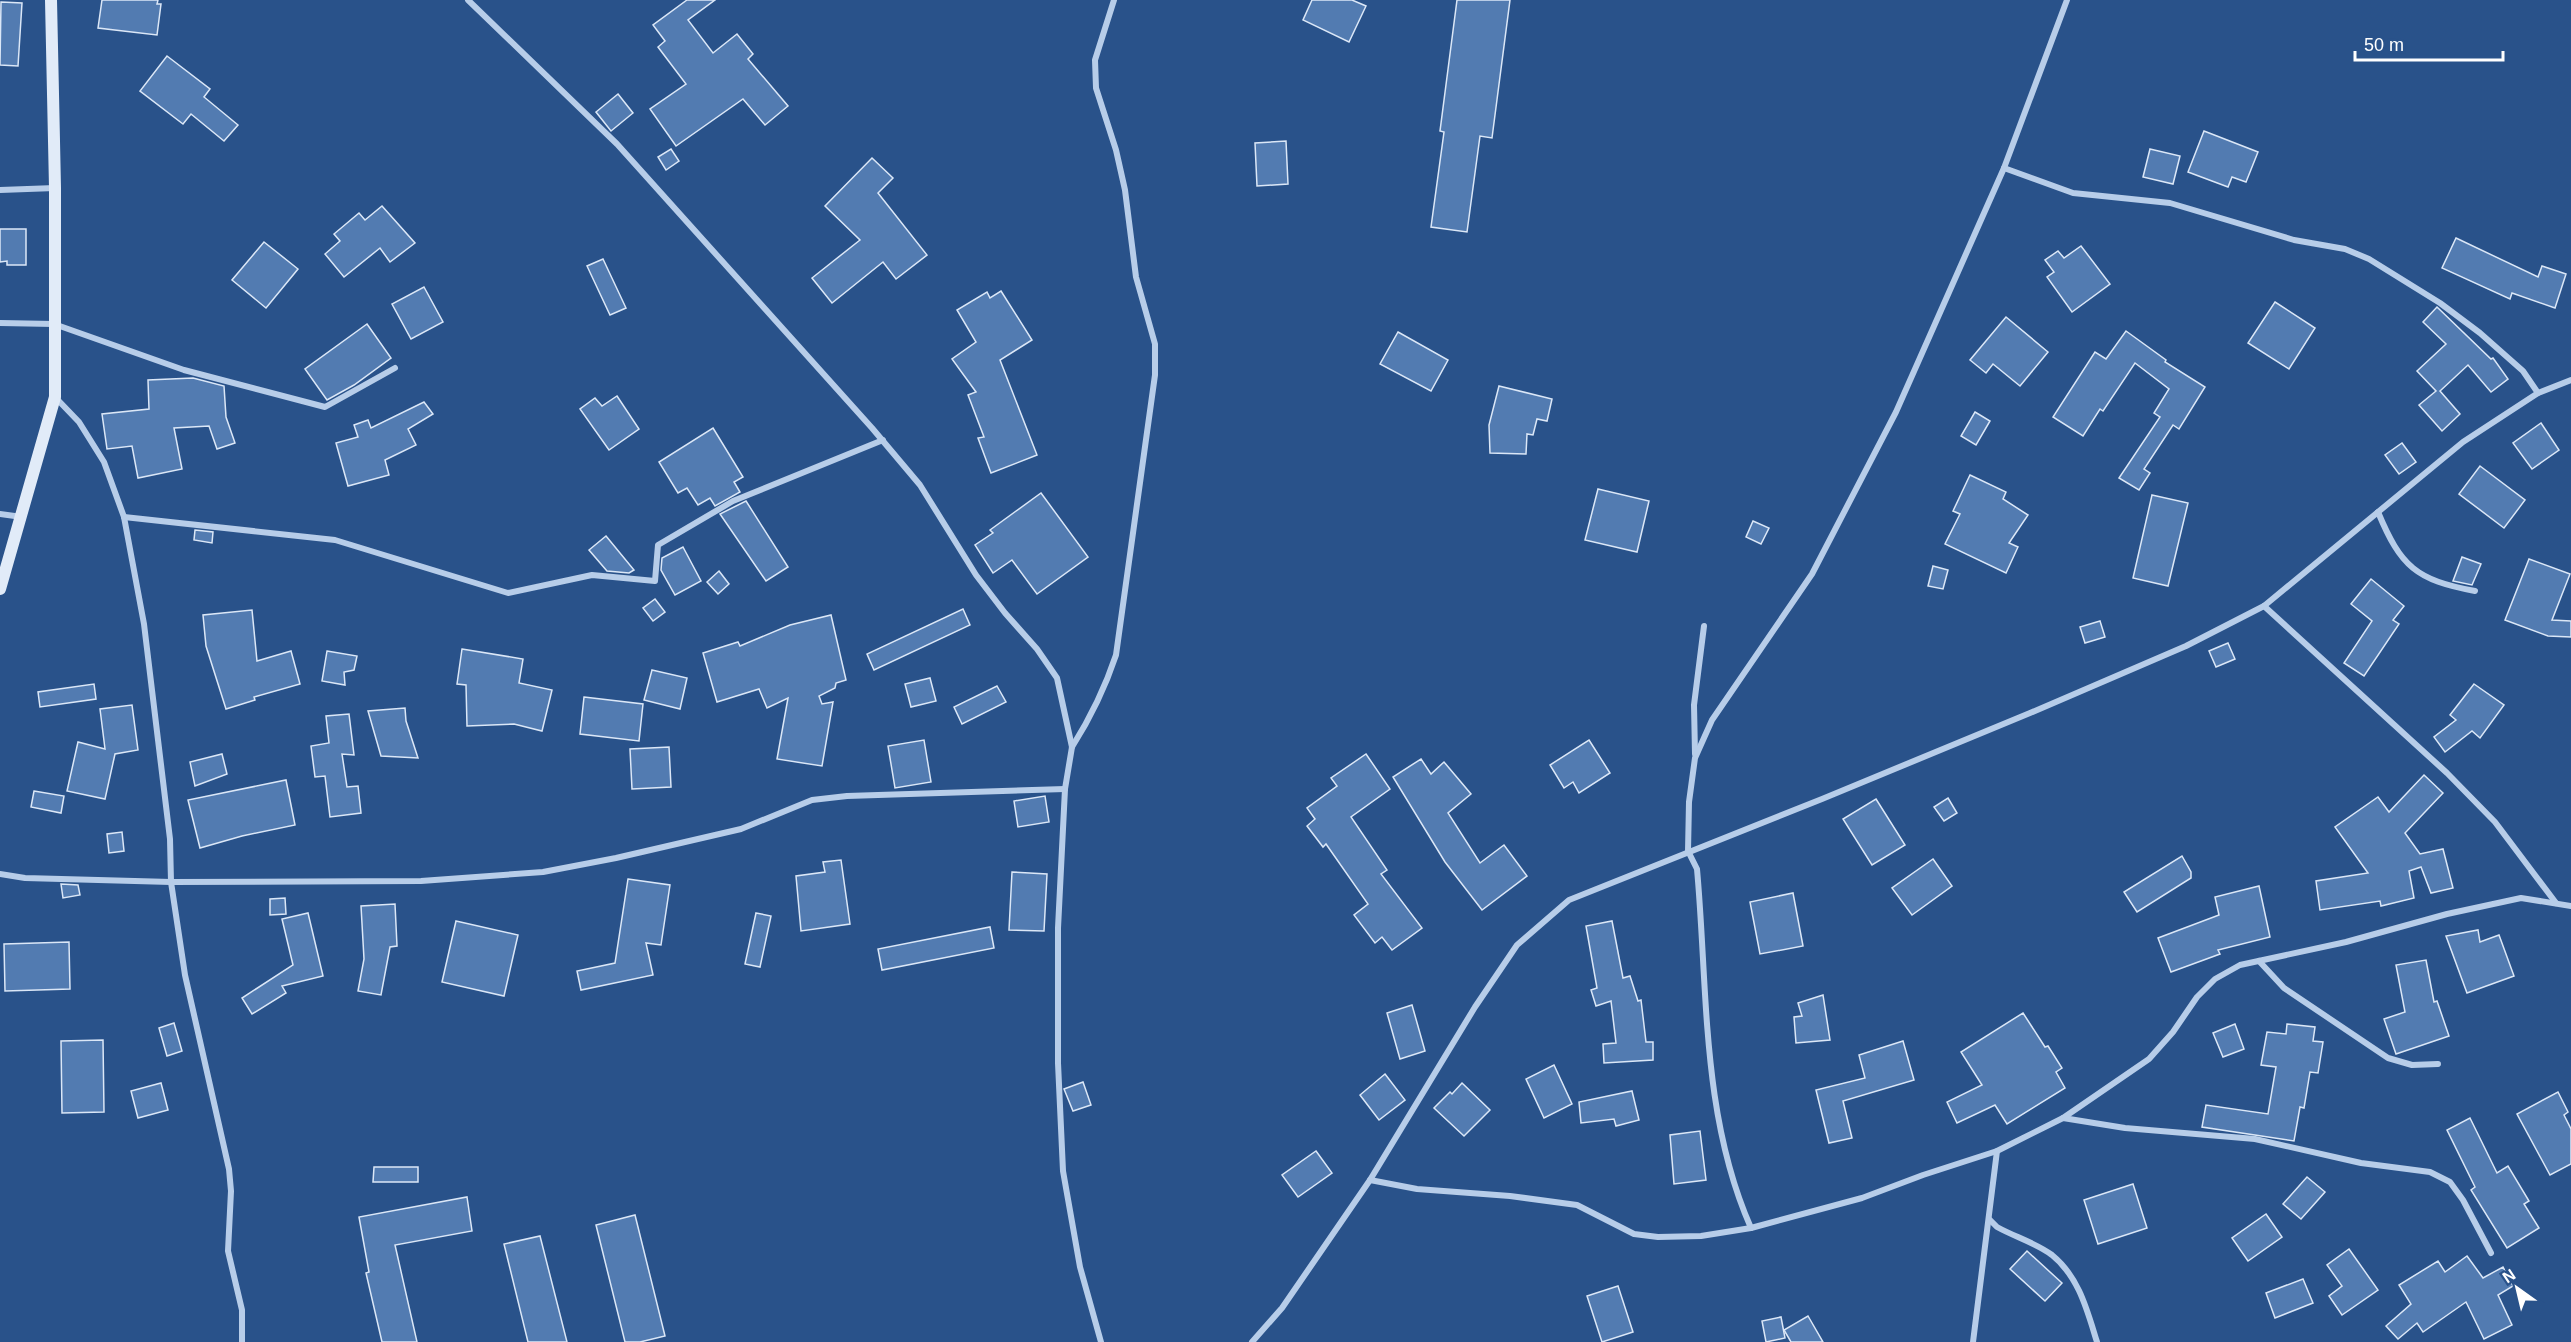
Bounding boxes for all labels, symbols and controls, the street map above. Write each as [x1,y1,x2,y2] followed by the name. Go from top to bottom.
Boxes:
[2355,24,2504,62] scale bar
[2364,35,2404,55] text: 50 m
[2487,1258,2547,1318] north arrow
[2499,1266,2518,1286] text: N

